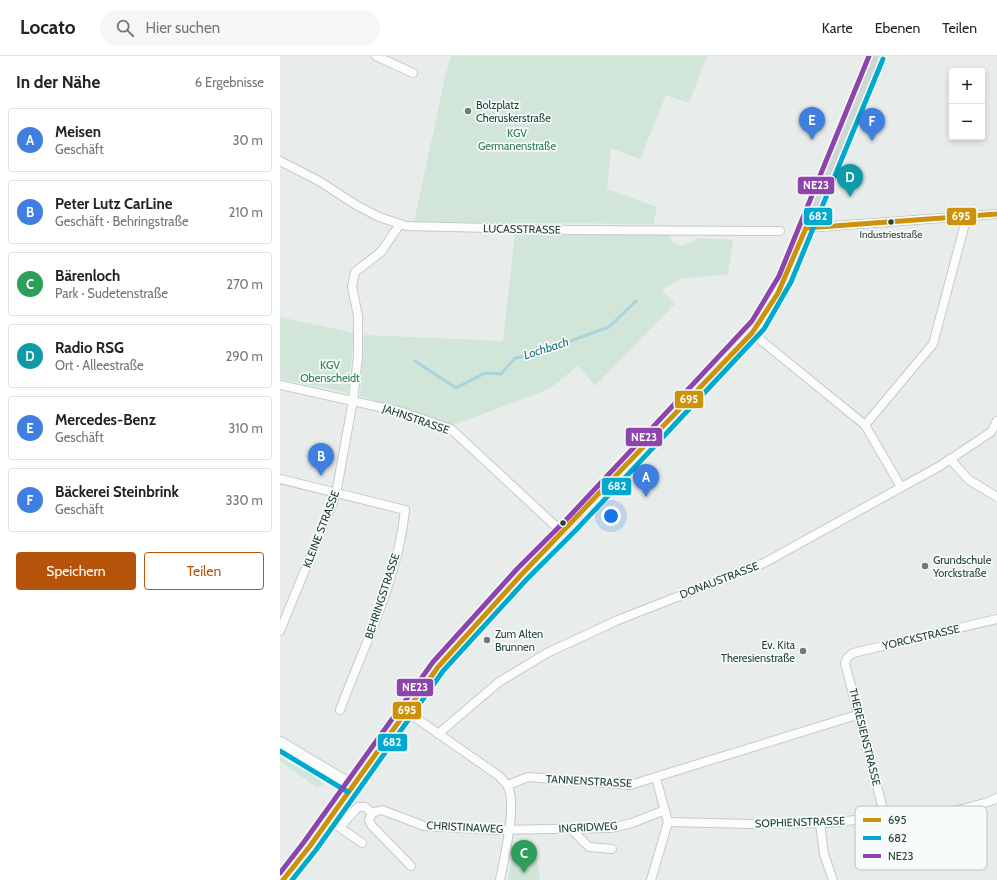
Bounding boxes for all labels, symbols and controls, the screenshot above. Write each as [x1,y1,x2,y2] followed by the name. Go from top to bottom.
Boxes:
[100,10,380,46] search box
[20,16,76,39] text: Locato
[114,17,136,39] icon: search
[146,19,220,37] text: Hier suchen
[822,19,853,37] text: Karte
[875,19,920,37] text: Ebenen
[942,19,977,37] text: Teilen
[949,68,985,140] map controls
[949,68,985,104] button: +
[16,72,100,92] text: In der Nähe
[195,74,264,90] text: 6 Ergebnisse
[476,98,551,125] place label: Bolzplatz Cheruskerstraße
[949,104,985,140] button: −
[463,106,473,116] marker: Bolzplatz Cheruskerstraße
[799,107,825,140] pin: E
[859,108,885,141] pin: F
[55,123,101,141] text: Meisen
[478,126,556,153] park label: KGV Germanenstraße
[26,132,34,148] text: A
[233,132,263,148] text: 30 m
[55,141,104,157] text: Geschäft
[837,164,863,197] pin: D
[797,176,835,195] line badge: NE23
[803,178,829,192] text: NE23
[55,195,172,213] text: Peter Lutz CarLine
[26,204,34,220] text: B
[229,204,263,220] text: 210 m
[803,207,833,226] line badge: 682
[946,207,977,226] line badge: 695
[809,209,827,223] text: 682
[952,209,970,223] text: 695
[55,213,189,229] text: Geschäft · Behringstraße
[886,217,896,227] marker: Industriestraße
[483,221,561,237] street label: LUCASSTRASSE
[860,228,923,241] place label: Industriestraße
[55,267,120,285] text: Bärenloch
[26,276,34,292] text: C
[226,276,263,292] text: 270 m
[55,285,168,301] text: Park · Sudetenstraße
[522,334,570,362] water label: Lochbach
[55,339,124,357] text: Radio RSG
[25,348,35,364] text: D
[225,348,263,364] text: 290 m
[55,357,144,373] text: Ort · Alleestraße
[300,358,360,385] park label: KGV Obenscheidt
[674,390,704,409] line badge: 695
[680,392,698,406] text: 695
[380,401,451,437] street label: JAHNSTRASSE
[55,411,156,429] text: Mercedes-Benz
[26,420,34,436] text: E
[228,420,263,436] text: 310 m
[625,427,663,447] line badge: NE23
[55,429,104,445] text: Geschäft
[631,430,657,444] text: NE23
[308,443,334,476] pin: B
[633,464,659,497] pin: A
[601,477,632,496] line badge: 682
[608,479,626,493] text: 682
[55,483,179,501] text: Bäckerei Steinbrink
[300,488,342,570] street label: KLEINE STRASSE
[27,492,33,508] text: F
[226,492,263,508] text: 330 m
[55,501,104,517] text: Geschäft
[601,506,621,526] your location
[558,518,568,528] unlabelled marker
[361,551,403,641] street label: BEHRINGSTRASSE
[16,552,136,590] button: Speichern
[144,552,264,590] button: Teilen
[932,553,992,580] place label: Grundschule Yorckstraße
[678,559,760,601] street label: DONAUSTRASSE
[920,561,930,571] marker: Grundschule Yorckstraße
[880,621,961,653] street label: YORCKSTRASSE
[495,627,543,654] place label: Zum Alten Brunnen
[482,635,492,645] marker: Zum Alten Brunnen
[721,638,796,665] place label: Ev. Kita Theresienstraße
[798,646,808,656] marker: Ev. Kita Theresienstraße
[396,678,434,697] line badge: NE23
[402,680,428,694] text: NE23
[846,687,884,787] street label: THERESIENSTRASSE
[392,701,422,720] line badge: 695
[398,703,416,717] text: 695
[377,733,408,752] line badge: 682
[383,735,401,749] text: 682
[546,772,632,790] street label: TANNENSTRASSE
[855,806,987,870] legend
[755,813,845,831] street label: SOPHIENSTRASSE
[888,813,906,827] text: 695
[426,818,504,836] street label: CHRISTINAWEG
[558,818,618,836] street label: INGRIDWEG
[888,831,907,845] text: 682
[511,840,537,873] pin: C
[888,849,914,863] text: NE23

